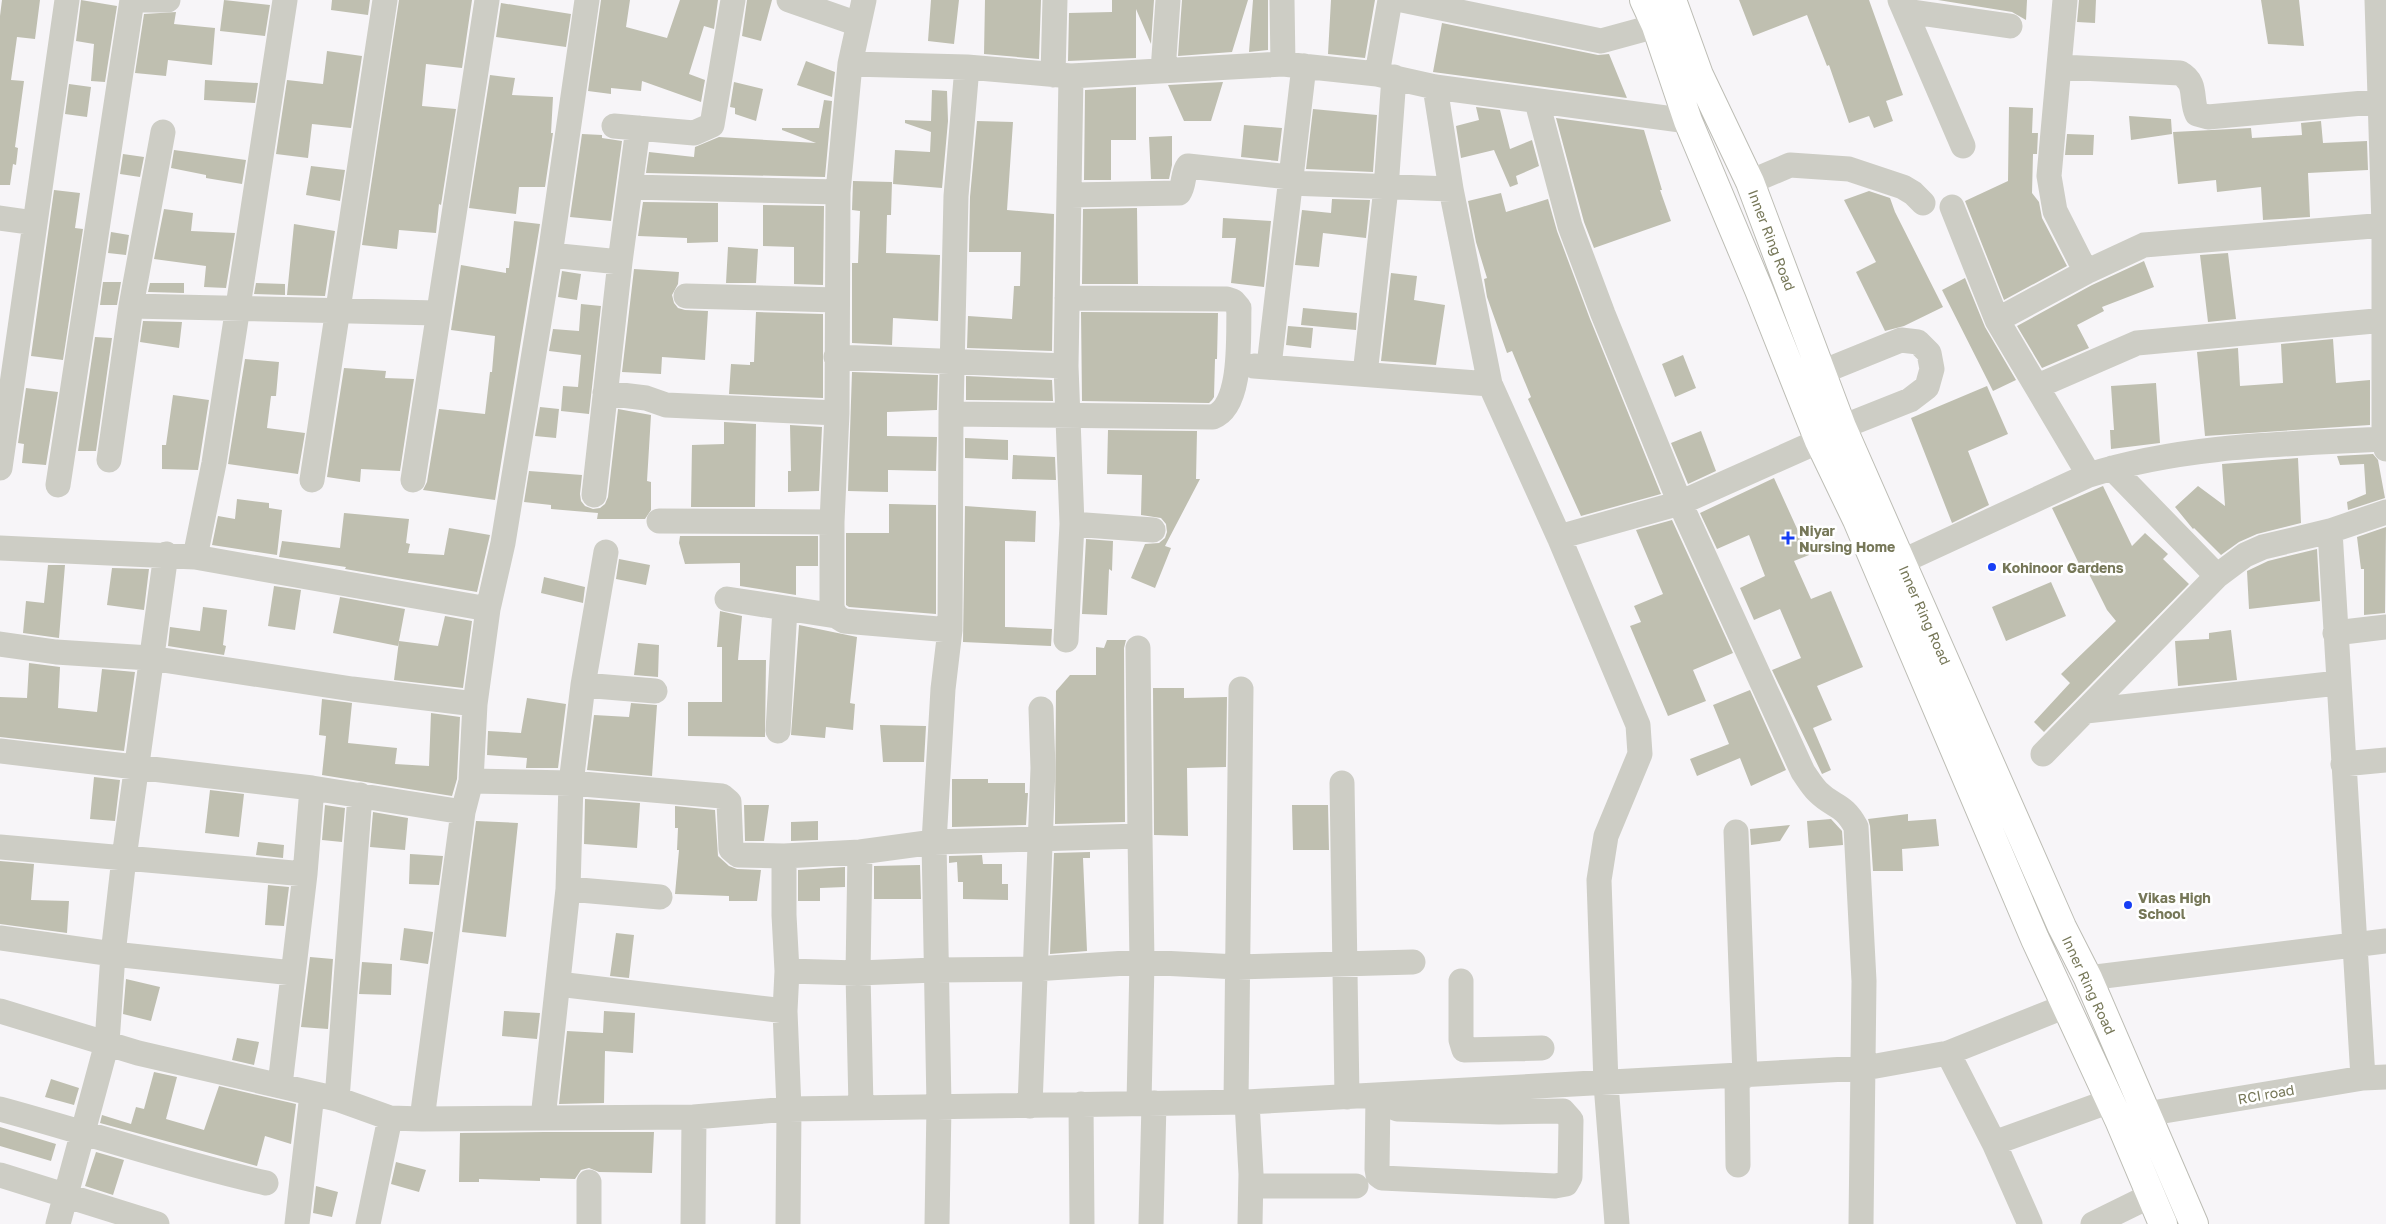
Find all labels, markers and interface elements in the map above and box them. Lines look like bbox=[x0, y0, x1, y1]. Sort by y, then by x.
street label: Inner Ring Road bbox=[1745, 187, 1799, 293]
place label: Niyar Nursing Home bbox=[1799, 522, 1895, 555]
marker: Niyar Nursing Home bbox=[1781, 531, 1795, 545]
place label: Kohinoor Gardens bbox=[2002, 559, 2124, 576]
marker: Kohinoor Gardens bbox=[1986, 561, 1998, 573]
street label: Inner Ring Road bbox=[1895, 563, 1955, 667]
place label: Vikas High School bbox=[2138, 889, 2211, 922]
marker: Vikas High School bbox=[2122, 899, 2134, 911]
street label: Inner Ring Road bbox=[2059, 933, 2119, 1037]
street label: RCI road bbox=[2236, 1081, 2296, 1107]

